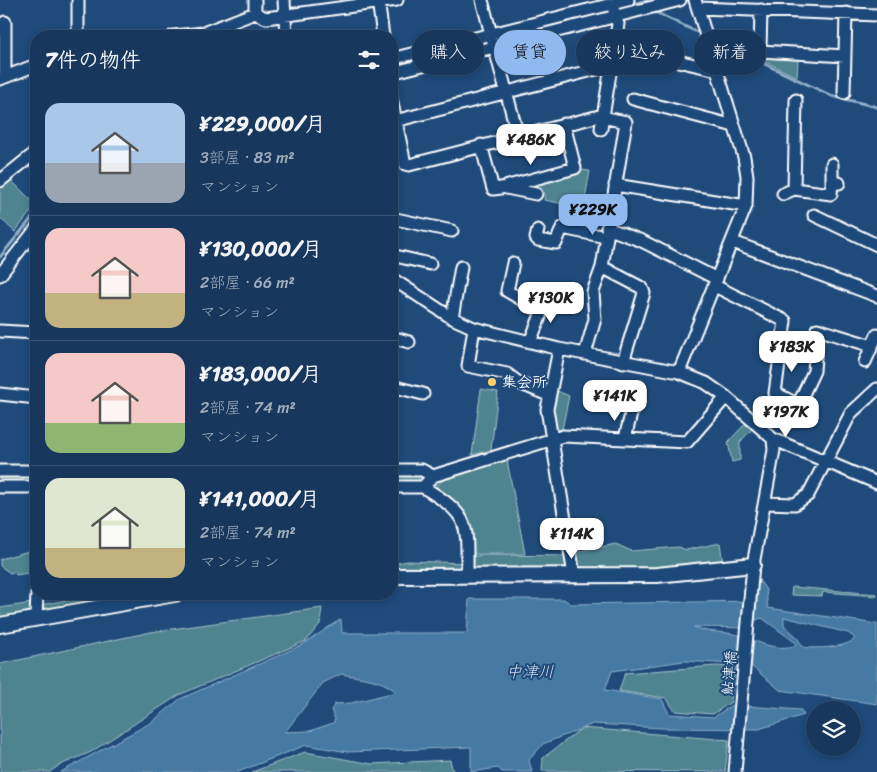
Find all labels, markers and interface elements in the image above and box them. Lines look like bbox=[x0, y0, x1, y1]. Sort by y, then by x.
chip: 購入 bbox=[412, 30, 484, 75]
chip: 賃貸 bbox=[494, 30, 566, 75]
chip: 絞り込み bbox=[576, 30, 684, 75]
chip: 新着 bbox=[694, 30, 766, 75]
text: 7件の物件 bbox=[45, 41, 141, 79]
icon: filters bbox=[355, 46, 383, 74]
text: ¥229,000/月 bbox=[200, 105, 326, 143]
icon: home bbox=[85, 123, 145, 183]
pin: ¥486K bbox=[496, 124, 566, 166]
text: ¥486K bbox=[507, 125, 555, 154]
text: 3部屋 · 83 m² bbox=[200, 143, 295, 172]
text: マンション bbox=[200, 172, 279, 201]
pin: ¥229K bbox=[558, 194, 628, 236]
text: ¥229K bbox=[570, 195, 616, 224]
text: ¥130,000/月 bbox=[200, 230, 322, 268]
icon: home bbox=[85, 248, 145, 308]
text: 2部屋 · 66 m² bbox=[200, 268, 295, 297]
pin: ¥130K bbox=[516, 282, 586, 324]
text: ¥130K bbox=[529, 283, 573, 312]
text: マンション bbox=[200, 297, 279, 326]
pin: ¥183K bbox=[757, 330, 827, 373]
text: ¥183K bbox=[770, 332, 814, 361]
text: ¥183,000/月 bbox=[200, 355, 322, 393]
place label: 集会所 bbox=[502, 369, 547, 395]
icon: home bbox=[85, 373, 145, 433]
marker: 集会所 bbox=[486, 376, 498, 388]
pin: ¥141K bbox=[580, 380, 650, 422]
text: ¥141K bbox=[594, 381, 636, 410]
text: 2部屋 · 74 m² bbox=[200, 393, 296, 422]
pin: ¥197K bbox=[751, 396, 821, 438]
text: ¥197K bbox=[764, 397, 808, 426]
text: マンション bbox=[200, 422, 279, 451]
text: ¥141,000/月 bbox=[200, 480, 320, 518]
icon: home bbox=[85, 498, 145, 558]
text: 2部屋 · 74 m² bbox=[200, 518, 296, 547]
pin: ¥114K bbox=[537, 518, 607, 560]
text: ¥114K bbox=[551, 519, 593, 548]
text: マンション bbox=[200, 547, 279, 576]
street label: 鮎津橋 bbox=[714, 649, 744, 697]
water label: 中津川 bbox=[506, 657, 554, 686]
map controls bbox=[806, 701, 861, 756]
button: layers bbox=[806, 701, 861, 756]

